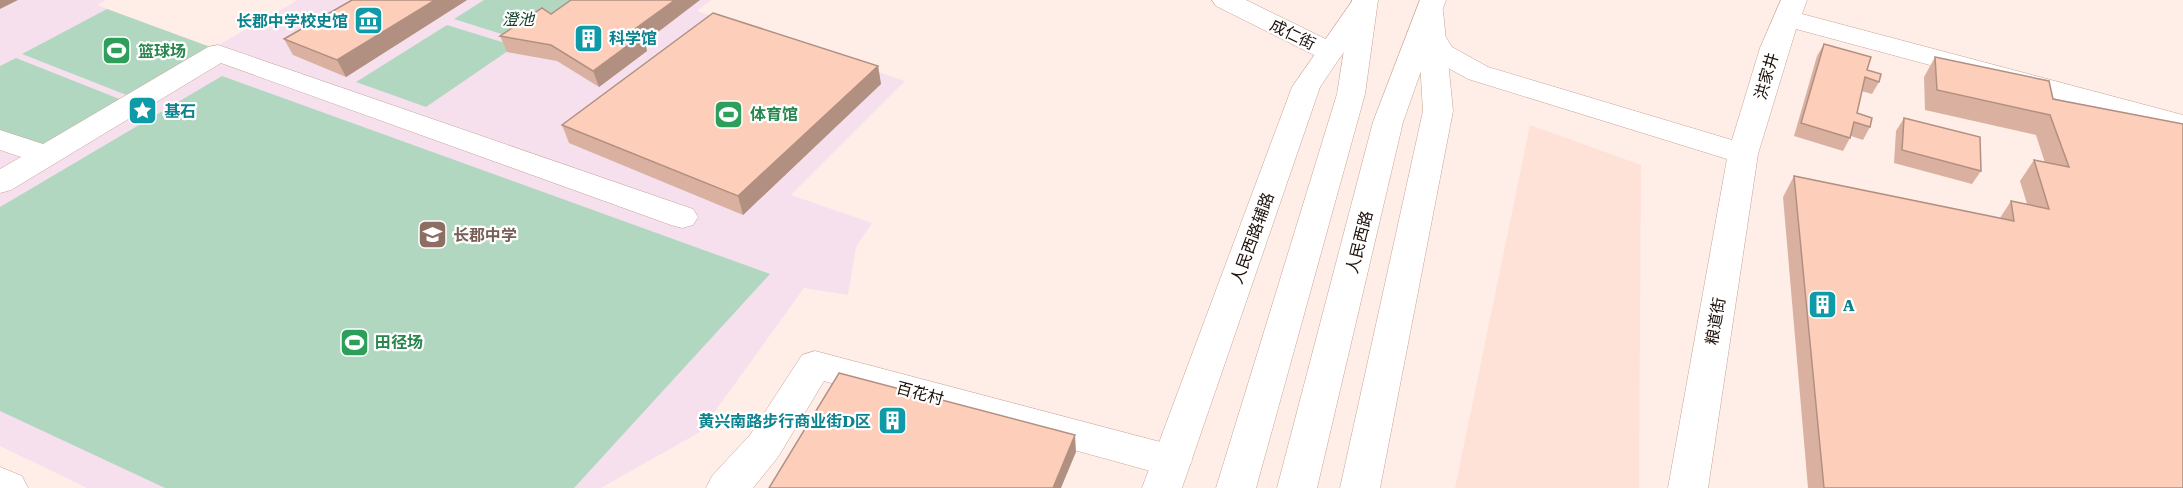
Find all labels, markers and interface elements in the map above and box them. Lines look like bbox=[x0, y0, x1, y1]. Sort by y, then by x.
museum icon: 长郡中学校史馆 bbox=[353, 5, 385, 37]
park label: 澄池 bbox=[502, 10, 536, 29]
place label: 长郡中学校史馆 bbox=[236, 12, 348, 31]
street label: 成仁街 bbox=[1267, 15, 1319, 54]
building icon: 科学馆 bbox=[572, 22, 604, 54]
place label: 科学馆 bbox=[609, 29, 657, 48]
sports icon: 篮球场 bbox=[101, 35, 133, 67]
place label: 篮球场 bbox=[138, 42, 186, 61]
street label: 洪家井 bbox=[1751, 50, 1782, 102]
place icon: 基石 bbox=[127, 95, 159, 127]
sports icon: 体育馆 bbox=[713, 98, 745, 130]
place label: 基石 bbox=[164, 102, 196, 121]
place label: 体育馆 bbox=[750, 105, 798, 124]
street label: 人民西路辅路 bbox=[1227, 190, 1278, 287]
street label: 人民西路 bbox=[1343, 209, 1376, 275]
school or university icon: 长郡中学 bbox=[416, 219, 448, 251]
place label: 长郡中学 bbox=[453, 226, 517, 245]
building icon: A bbox=[1806, 289, 1838, 321]
street label: 粮道街 bbox=[1702, 296, 1729, 346]
place label: A bbox=[1843, 296, 1855, 315]
sports icon: 田径场 bbox=[338, 326, 370, 358]
place label: 田径场 bbox=[375, 333, 423, 352]
street label: 百花村 bbox=[894, 378, 946, 409]
building icon: 黄兴南路步行商业街D区 bbox=[876, 405, 908, 437]
place label: 黄兴南路步行商业街D区 bbox=[698, 412, 871, 431]

